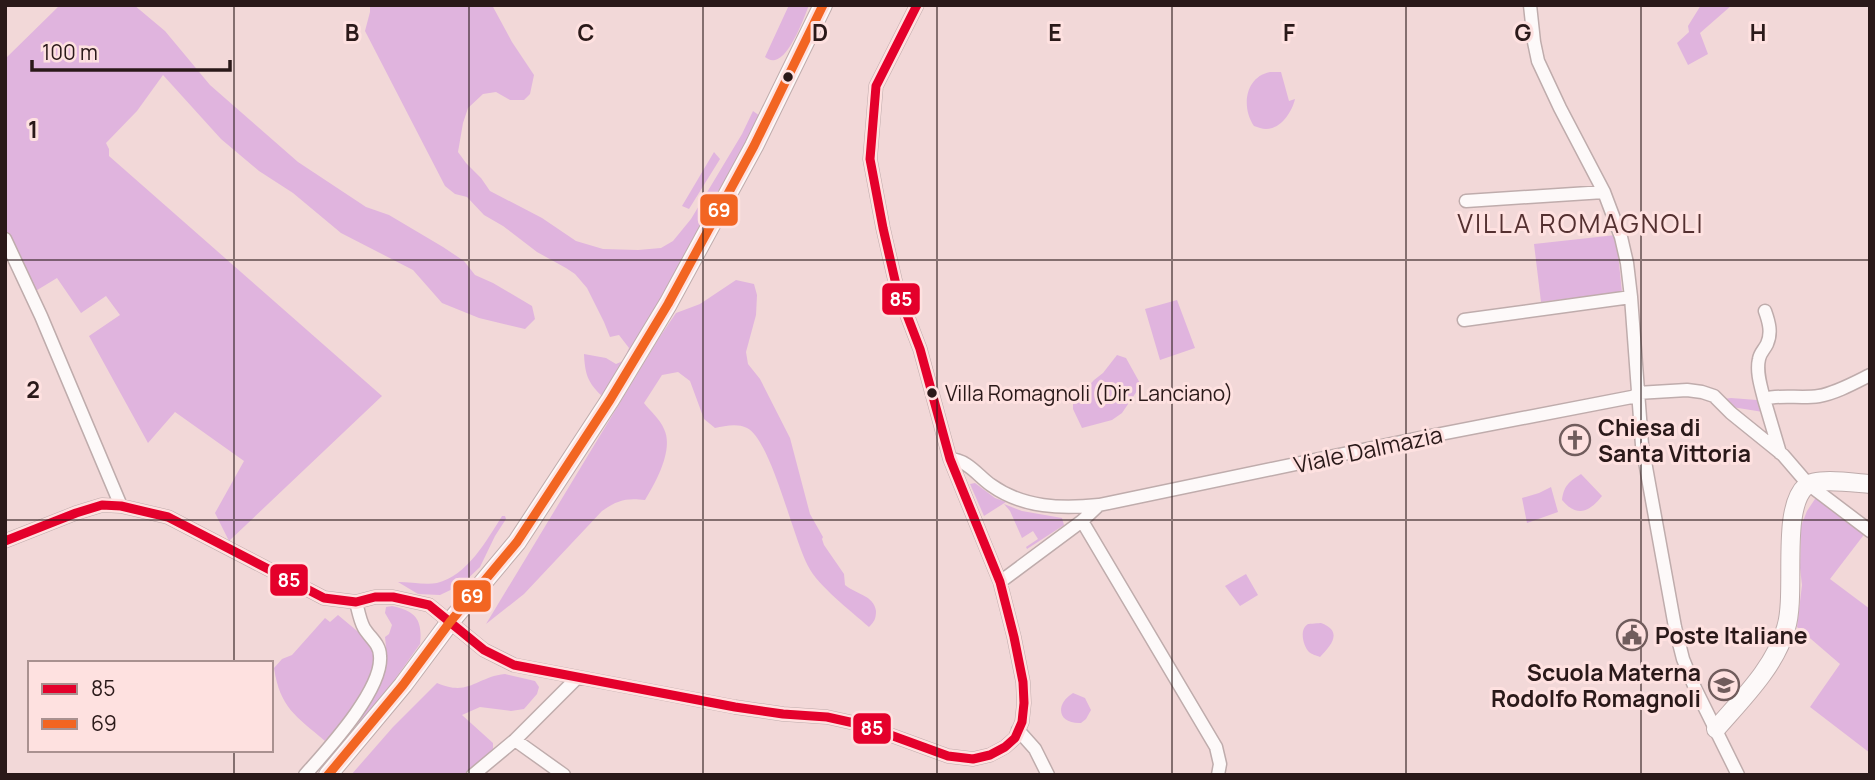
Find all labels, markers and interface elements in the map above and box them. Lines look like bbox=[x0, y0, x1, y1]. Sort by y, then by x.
text: B bbox=[345, 16, 359, 48]
text: C bbox=[578, 16, 595, 48]
text: D bbox=[812, 16, 828, 48]
text: E bbox=[1048, 16, 1062, 48]
text: F bbox=[1283, 16, 1295, 48]
text: G bbox=[1515, 16, 1532, 48]
text: H bbox=[1750, 16, 1766, 48]
scale bar bbox=[32, 28, 229, 72]
text: 100 m bbox=[42, 38, 98, 66]
unlabelled marker bbox=[781, 70, 795, 84]
text: 1 bbox=[28, 113, 38, 145]
line badge: 69 bbox=[699, 193, 739, 227]
text: 69 bbox=[707, 197, 731, 223]
district label: VILLA ROMAGNOLI bbox=[1457, 205, 1705, 241]
line badge: 85 bbox=[881, 282, 921, 316]
text: 85 bbox=[890, 286, 912, 312]
text: 2 bbox=[26, 373, 40, 405]
place label: Villa Romagnoli (Dir. Lanciano) bbox=[945, 379, 1233, 407]
marker: Villa Romagnoli (Dir. Lanciano) bbox=[925, 386, 939, 400]
place label: Chiesa di Santa Vittoria bbox=[1598, 411, 1751, 469]
street label: Viale Dalmazia bbox=[1291, 418, 1445, 480]
church icon: Chiesa di Santa Vittoria bbox=[1558, 423, 1592, 457]
line badge: 85 bbox=[269, 563, 309, 597]
text: 85 bbox=[278, 567, 300, 593]
line badge: 69 bbox=[452, 579, 492, 613]
text: 69 bbox=[460, 583, 484, 609]
public building icon: Poste Italiane bbox=[1615, 618, 1649, 652]
place label: Poste Italiane bbox=[1655, 619, 1808, 651]
place label: Scuola Materna Rodolfo Romagnoli bbox=[1491, 656, 1701, 714]
legend bbox=[28, 661, 273, 752]
school or university icon: Scuola Materna Rodolfo Romagnoli bbox=[1707, 668, 1741, 702]
text: 85 bbox=[91, 674, 115, 702]
text: 69 bbox=[91, 709, 117, 737]
line badge: 85 bbox=[852, 712, 892, 745]
text: 85 bbox=[861, 715, 883, 741]

